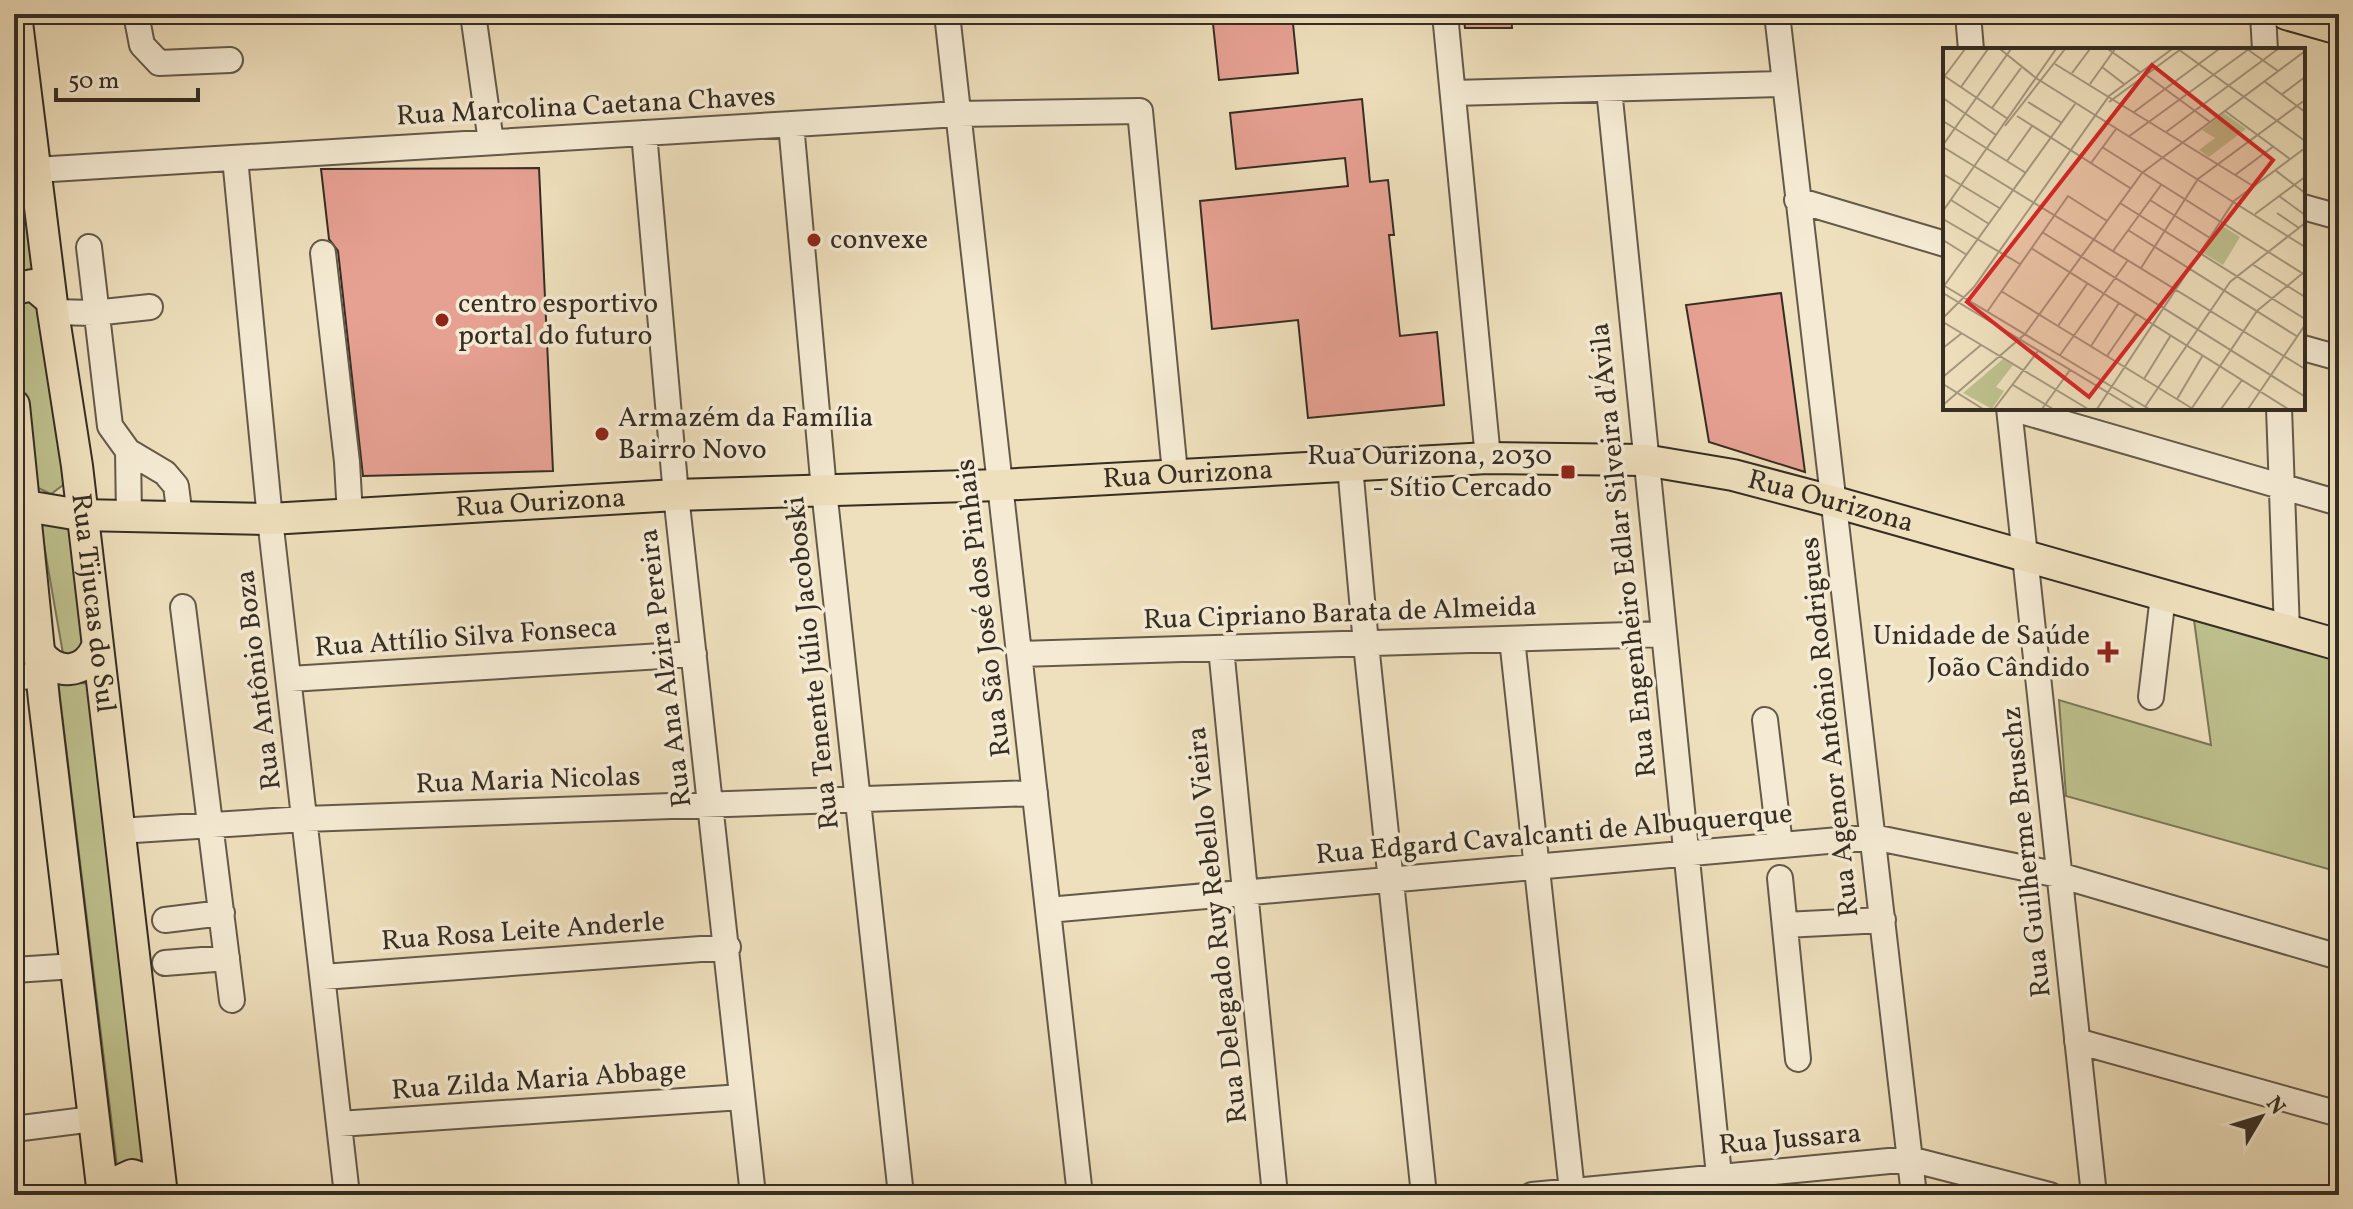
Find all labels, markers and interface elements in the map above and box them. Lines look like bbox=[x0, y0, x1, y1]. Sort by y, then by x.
inset map bbox=[1943, 48, 2305, 410]
scale bar bbox=[56, 52, 198, 102]
text: 50 m bbox=[68, 65, 120, 99]
street label: Rua Marcolina Caetana Chaves bbox=[395, 78, 777, 136]
place label: convexe bbox=[830, 221, 928, 260]
marker: convexe bbox=[805, 231, 823, 249]
place label: centro esportivo portal do futuro bbox=[458, 285, 658, 356]
marker: centro esportivo portal do futuro bbox=[433, 311, 451, 329]
street label: Rua Engenheiro Edlar Silveira d'Ávila bbox=[1581, 321, 1667, 779]
place label: Armazém da Família Bairro Novo bbox=[618, 399, 873, 470]
marker: Armazém da Família Bairro Novo bbox=[593, 425, 611, 443]
place label: Rua Ourizona, 2030 - Sítio Cercado bbox=[1307, 437, 1552, 508]
street label: Rua Ourizona bbox=[1102, 450, 1274, 499]
street label: Rua São José dos Pinhais bbox=[946, 457, 1022, 759]
street label: Rua Ourizona bbox=[1743, 460, 1918, 543]
marker: Rua Ourizona, 2030 - Sítio Cercado bbox=[1559, 463, 1577, 481]
street label: Rua Ourizona bbox=[454, 479, 627, 528]
street label: Rua Tijucas do Sul bbox=[61, 491, 125, 715]
street label: Rua Tenente Júlio Jacoboski bbox=[776, 494, 850, 832]
street label: Rua Ana Alzira Pereira bbox=[630, 526, 702, 810]
street label: Rua Agenor Antônio Rodrigues bbox=[1791, 535, 1869, 919]
street label: Rua Antônio Boza bbox=[226, 568, 292, 792]
street label: Rua Cipriano Barata de Almeida bbox=[1143, 588, 1537, 640]
street label: Rua Attílio Silva Fonseca bbox=[313, 608, 619, 668]
place label: Unidade de Saúde João Cândido bbox=[1873, 617, 2090, 688]
marker: Unidade de Saúde João Cândido bbox=[2097, 641, 2119, 663]
street label: Rua Guilherme Bruschz bbox=[1992, 705, 2062, 999]
street label: Rua Delegado Ruy Rebello Vieira bbox=[1178, 725, 1258, 1125]
street label: Rua Maria Nicolas bbox=[415, 758, 641, 804]
street label: Rua Edgard Cavalcanti de Albuquerque bbox=[1314, 795, 1794, 875]
street label: Rua Rosa Leite Anderle bbox=[380, 903, 666, 961]
street label: Rua Zilda Maria Abbage bbox=[390, 1051, 688, 1111]
north arrow bbox=[2221, 1077, 2301, 1157]
text: N bbox=[2258, 1090, 2292, 1122]
street label: Rua Jussara bbox=[1717, 1114, 1863, 1166]

